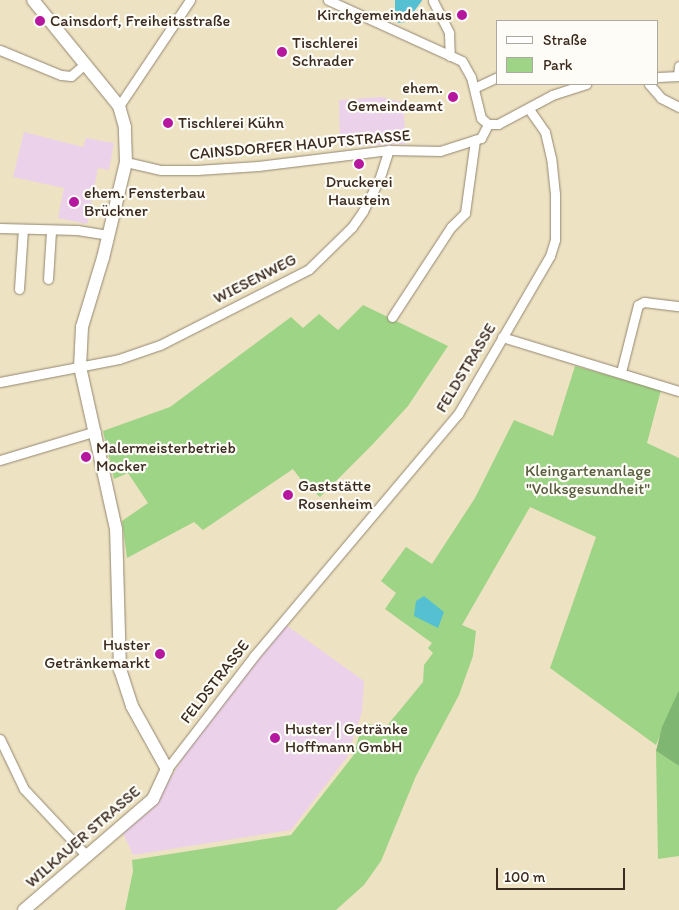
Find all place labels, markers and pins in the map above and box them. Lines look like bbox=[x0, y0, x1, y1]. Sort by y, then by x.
place label: Kirchgemeindehaus bbox=[317, 5, 452, 25]
marker: Kirchgemeindehaus bbox=[456, 9, 468, 21]
place label: Cainsdorf, Freiheitsstraße bbox=[50, 11, 230, 31]
marker: Cainsdorf, Freiheitsstraße bbox=[34, 15, 46, 27]
place label: Tischlerei Schrader bbox=[292, 33, 358, 71]
marker: Tischlerei Schrader bbox=[276, 46, 288, 58]
place label: ehem. Gemeindeamt bbox=[347, 78, 443, 116]
marker: ehem. Gemeindeamt bbox=[447, 91, 459, 103]
place label: Tischlerei Kühn bbox=[178, 113, 284, 133]
marker: Tischlerei Kühn bbox=[162, 117, 174, 129]
marker: Druckerei Haustein bbox=[353, 158, 365, 170]
place label: Druckerei Haustein bbox=[325, 172, 393, 210]
place label: ehem. Fensterbau Brückner bbox=[84, 183, 205, 221]
marker: ehem. Fensterbau Brückner bbox=[68, 196, 80, 208]
place label: Malermeisterbetrieb Mocker bbox=[96, 438, 236, 476]
marker: Malermeisterbetrieb Mocker bbox=[80, 451, 92, 463]
place label: Gaststätte Rosenheim bbox=[298, 476, 373, 514]
marker: Gaststätte Rosenheim bbox=[282, 489, 294, 501]
place label: Huster Getränkemarkt bbox=[44, 635, 150, 673]
marker: Huster Getränkemarkt bbox=[154, 648, 166, 660]
place label: Huster | Getränke Hoffmann GmbH bbox=[285, 719, 408, 757]
marker: Huster | Getränke Hoffmann GmbH bbox=[269, 732, 281, 744]

